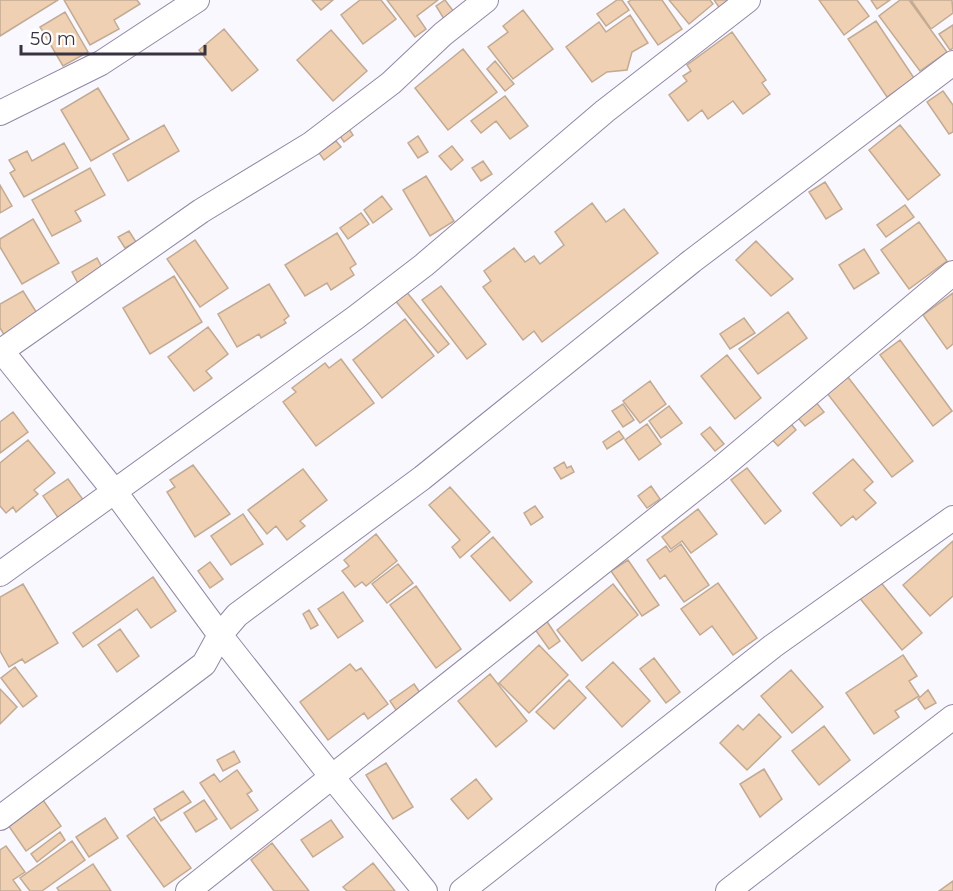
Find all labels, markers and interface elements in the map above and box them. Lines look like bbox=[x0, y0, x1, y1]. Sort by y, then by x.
scale bar bbox=[21, 18, 206, 56]
text: 50 m bbox=[30, 28, 76, 50]

